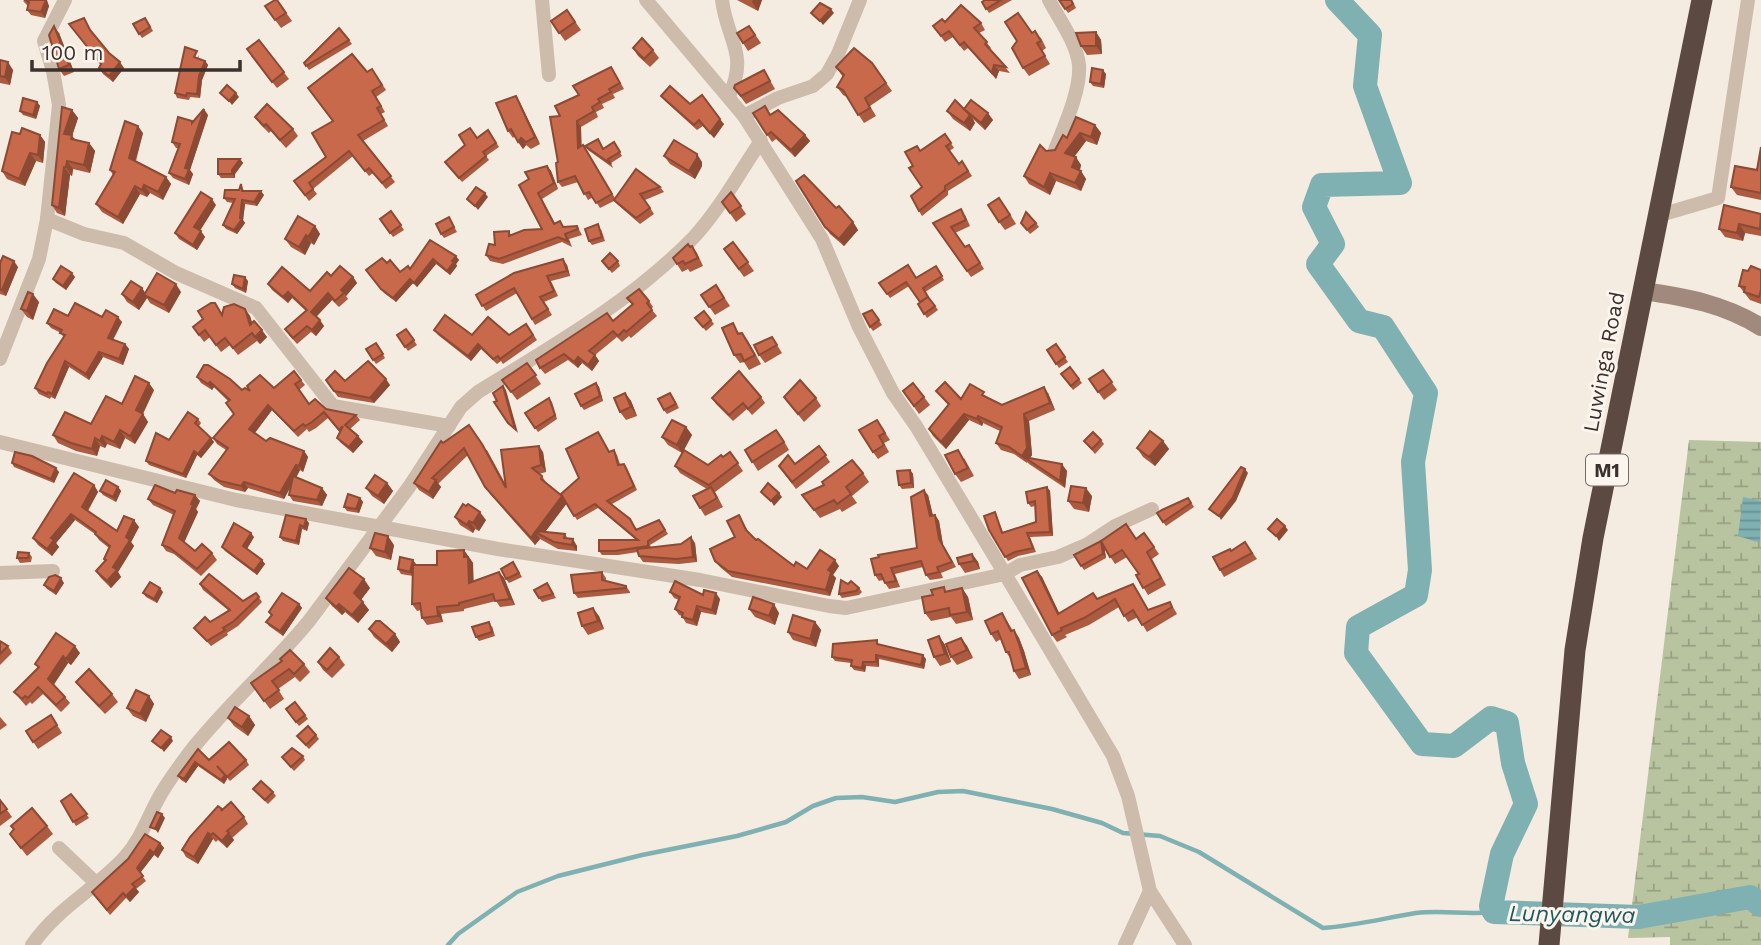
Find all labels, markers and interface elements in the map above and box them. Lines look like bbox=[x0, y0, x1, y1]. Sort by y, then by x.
scale bar bbox=[32, 28, 240, 72]
text: 100 m bbox=[42, 40, 104, 65]
street label: Luwinga Road bbox=[1578, 290, 1629, 434]
road number: M1 bbox=[1586, 454, 1628, 485]
water label: Lunyangwa bbox=[1508, 900, 1636, 929]

